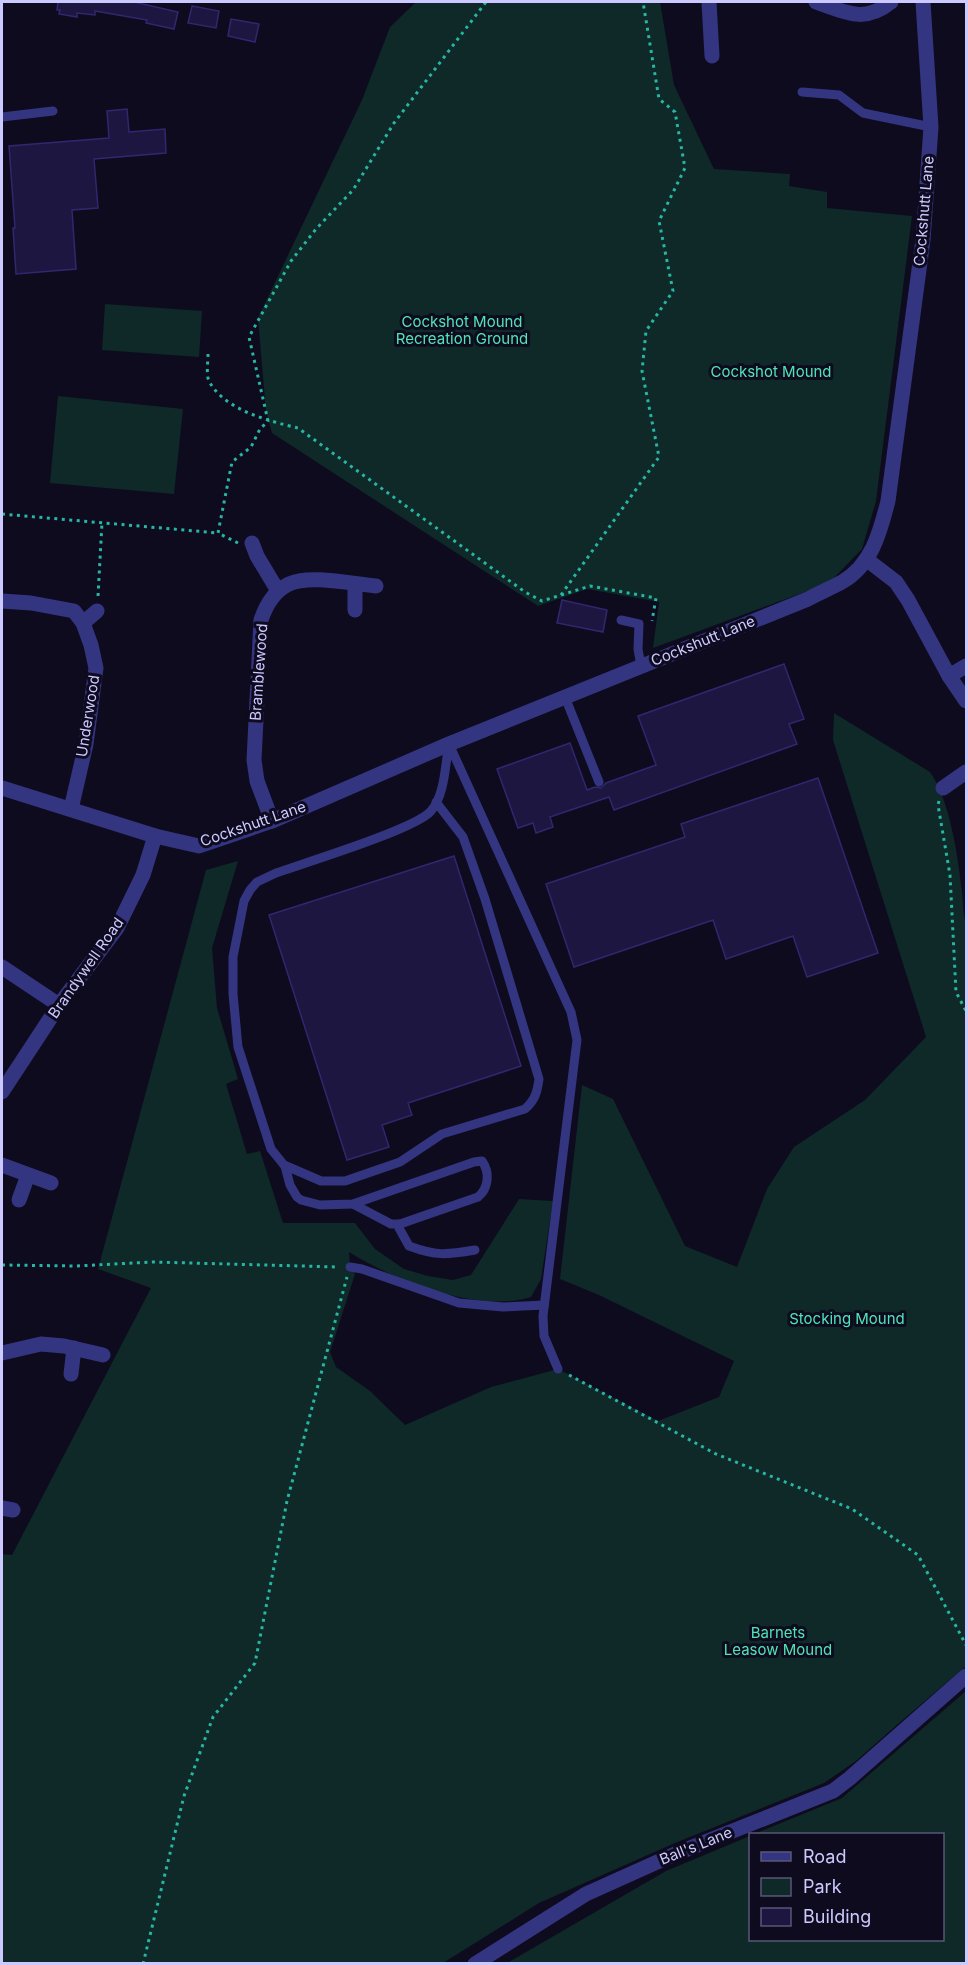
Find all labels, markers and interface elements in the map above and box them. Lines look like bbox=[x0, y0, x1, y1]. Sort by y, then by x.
street label: Cockshutt Lane bbox=[909, 155, 938, 267]
park label: Cockshot Mound Recreation Ground bbox=[396, 312, 528, 348]
park label: Cockshot Mound bbox=[710, 362, 832, 381]
street label: Cockshutt Lane bbox=[648, 611, 758, 670]
street label: Bramblewood bbox=[246, 623, 271, 721]
street label: Underwood bbox=[72, 673, 103, 758]
street label: Cockshutt Lane bbox=[197, 797, 308, 851]
street label: Brandywell Road bbox=[44, 914, 127, 1022]
park label: Stocking Mound bbox=[789, 1309, 905, 1328]
park label: Barnets Leasow Mound bbox=[724, 1623, 832, 1659]
street label: Ball's Lane bbox=[657, 1822, 735, 1869]
legend bbox=[749, 1833, 944, 1941]
text: Road bbox=[803, 1846, 846, 1867]
text: Park bbox=[803, 1876, 842, 1897]
text: Building bbox=[803, 1906, 871, 1927]

